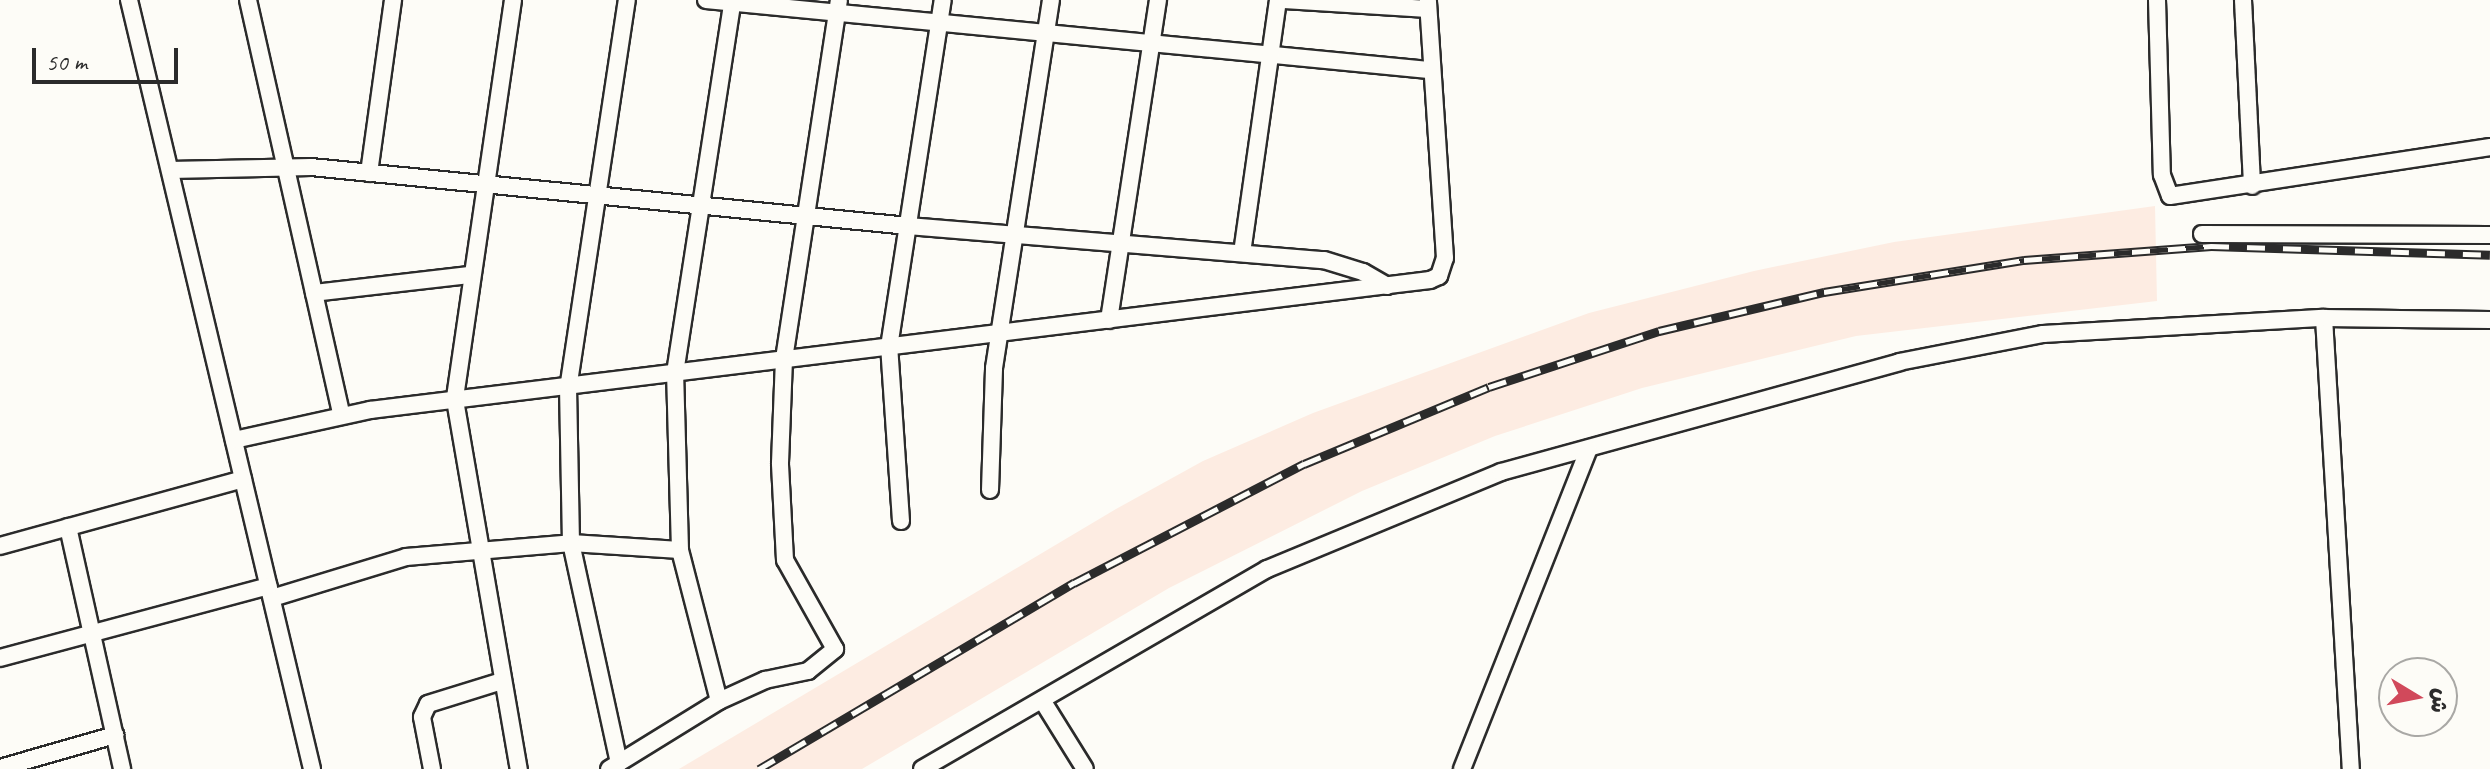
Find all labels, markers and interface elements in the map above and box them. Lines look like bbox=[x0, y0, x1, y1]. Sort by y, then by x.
scale bar bbox=[36, 32, 182, 82]
text: 50 m bbox=[46, 47, 87, 77]
north arrow bbox=[2378, 657, 2458, 737]
text: ش bbox=[2424, 686, 2456, 715]

